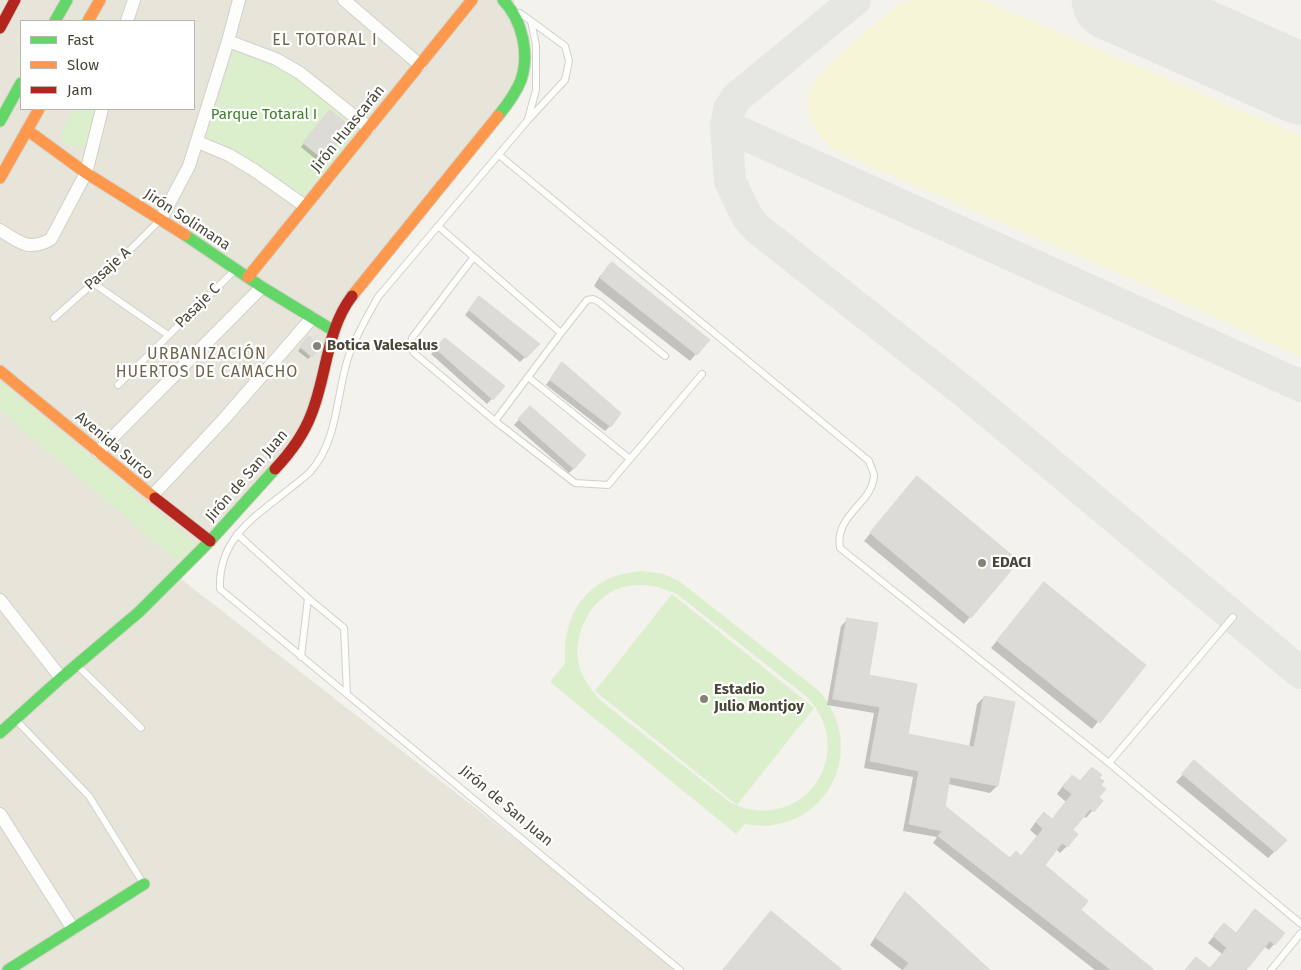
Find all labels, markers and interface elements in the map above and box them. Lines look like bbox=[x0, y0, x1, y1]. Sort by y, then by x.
legend bbox=[20, 20, 195, 110]
text: Fast bbox=[67, 31, 94, 49]
district label: EL TOTORAL I bbox=[271, 31, 379, 51]
text: Slow bbox=[67, 56, 99, 74]
text: Jam bbox=[67, 81, 93, 99]
street label: Jirón Huascarán bbox=[307, 82, 389, 176]
park label: Parque Totaral I bbox=[211, 106, 317, 124]
street label: Jirón Solimana bbox=[141, 185, 233, 255]
street label: Pasaje A bbox=[81, 244, 135, 294]
street label: Pasaje C bbox=[172, 280, 224, 332]
place label: Botica Valesalus bbox=[327, 337, 438, 355]
marker: Botica Valesalus bbox=[311, 340, 323, 352]
district label: URBANIZACIÓN HUERTOS DE CAMACHO bbox=[113, 345, 301, 383]
street label: Avenida Surco bbox=[71, 408, 157, 484]
street label: Jirón de San Juan bbox=[202, 426, 292, 526]
place label: EDACI bbox=[992, 554, 1031, 572]
marker: EDACI bbox=[976, 557, 988, 569]
place label: Estadio Julio Montjoy bbox=[714, 681, 804, 716]
marker: Estadio Julio Montjoy bbox=[698, 693, 710, 705]
street label: Jirón de San Juan bbox=[456, 762, 556, 850]

